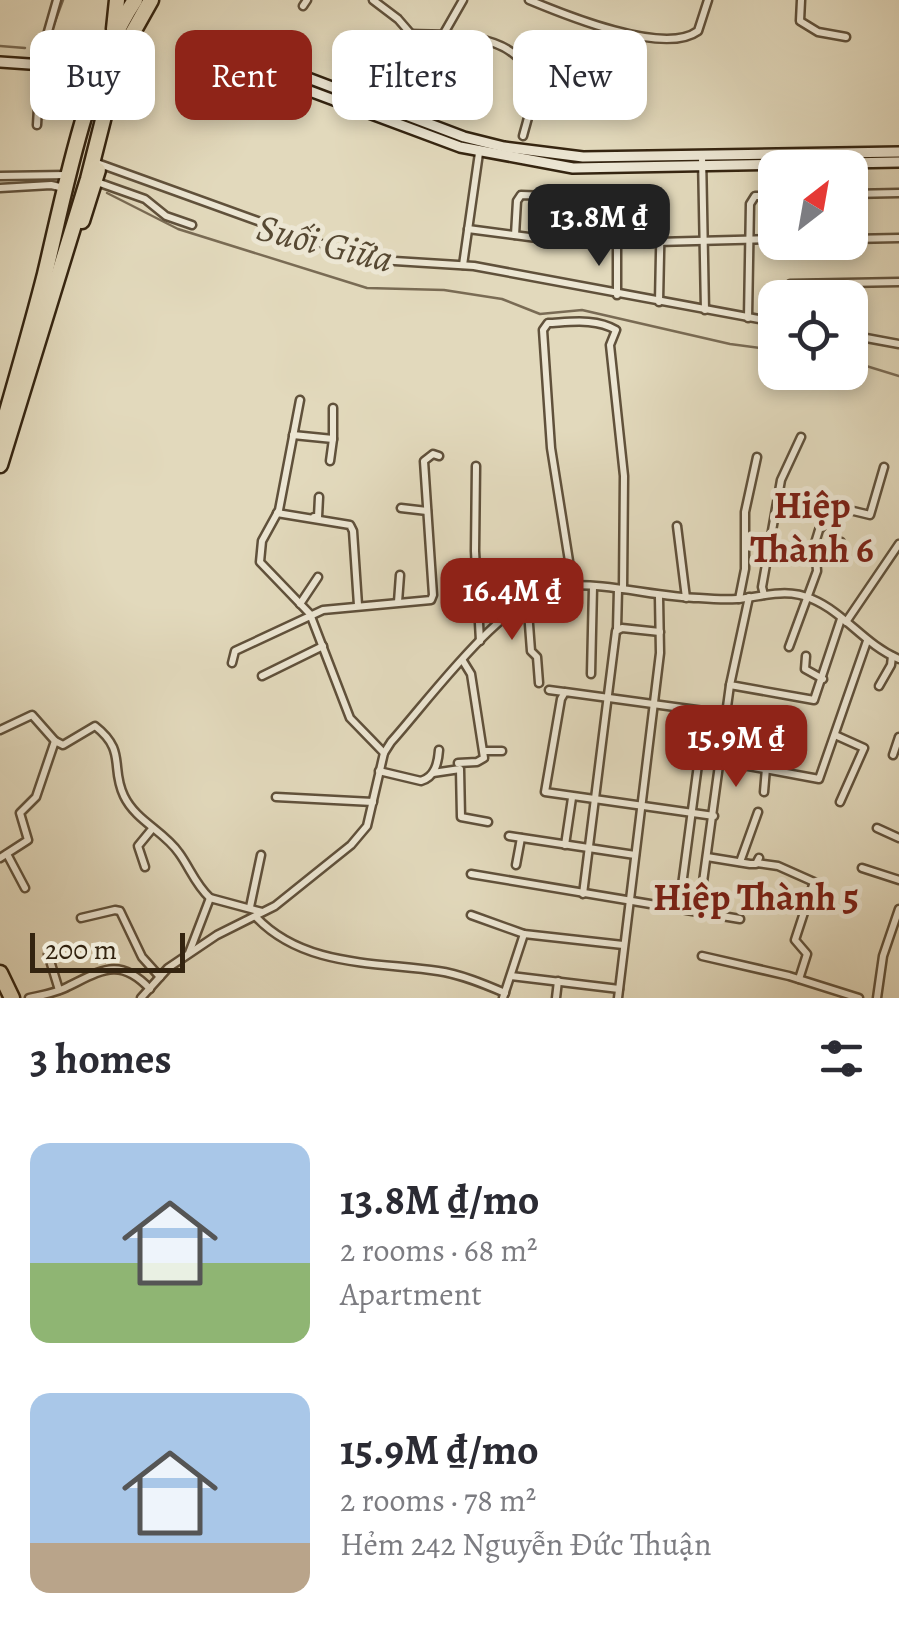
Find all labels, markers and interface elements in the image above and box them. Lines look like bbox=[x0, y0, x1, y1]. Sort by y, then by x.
chip: Buy bbox=[30, 30, 155, 120]
chip: Rent bbox=[175, 30, 312, 120]
chip: Filters bbox=[332, 30, 493, 120]
chip: New bbox=[513, 30, 647, 120]
north arrow bbox=[758, 150, 868, 260]
map controls bbox=[758, 150, 868, 390]
pin: 13.8M ₫ bbox=[507, 184, 691, 269]
text: 13.8M ₫ bbox=[550, 194, 648, 238]
water label: Suối Giữa bbox=[252, 201, 398, 285]
button: locate bbox=[758, 280, 868, 390]
district label: Hiệp Thành 6 bbox=[750, 479, 874, 575]
pin: 16.4M ₫ bbox=[420, 558, 604, 643]
text: 16.4M ₫ bbox=[462, 568, 562, 612]
pin: 15.9M ₫ bbox=[644, 705, 828, 790]
text: 15.9M ₫ bbox=[687, 715, 785, 759]
district label: Hiệp Thành 5 bbox=[653, 871, 859, 923]
scale bar bbox=[30, 928, 185, 973]
text: 200 m bbox=[45, 931, 117, 969]
text: 3 homes bbox=[30, 1030, 172, 1087]
icon: filters bbox=[814, 1031, 869, 1086]
text: 13.8M ₫/mo bbox=[340, 1171, 540, 1228]
icon: home bbox=[110, 1183, 230, 1303]
text: 2 rooms · 68 m² bbox=[340, 1228, 538, 1272]
text: Apartment bbox=[340, 1272, 482, 1316]
text: 15.9M ₫/mo bbox=[340, 1421, 539, 1478]
icon: home bbox=[110, 1433, 230, 1553]
text: 2 rooms · 78 m² bbox=[340, 1478, 536, 1522]
text: Hẻm 242 Nguyễn Đức Thuận bbox=[340, 1522, 712, 1566]

